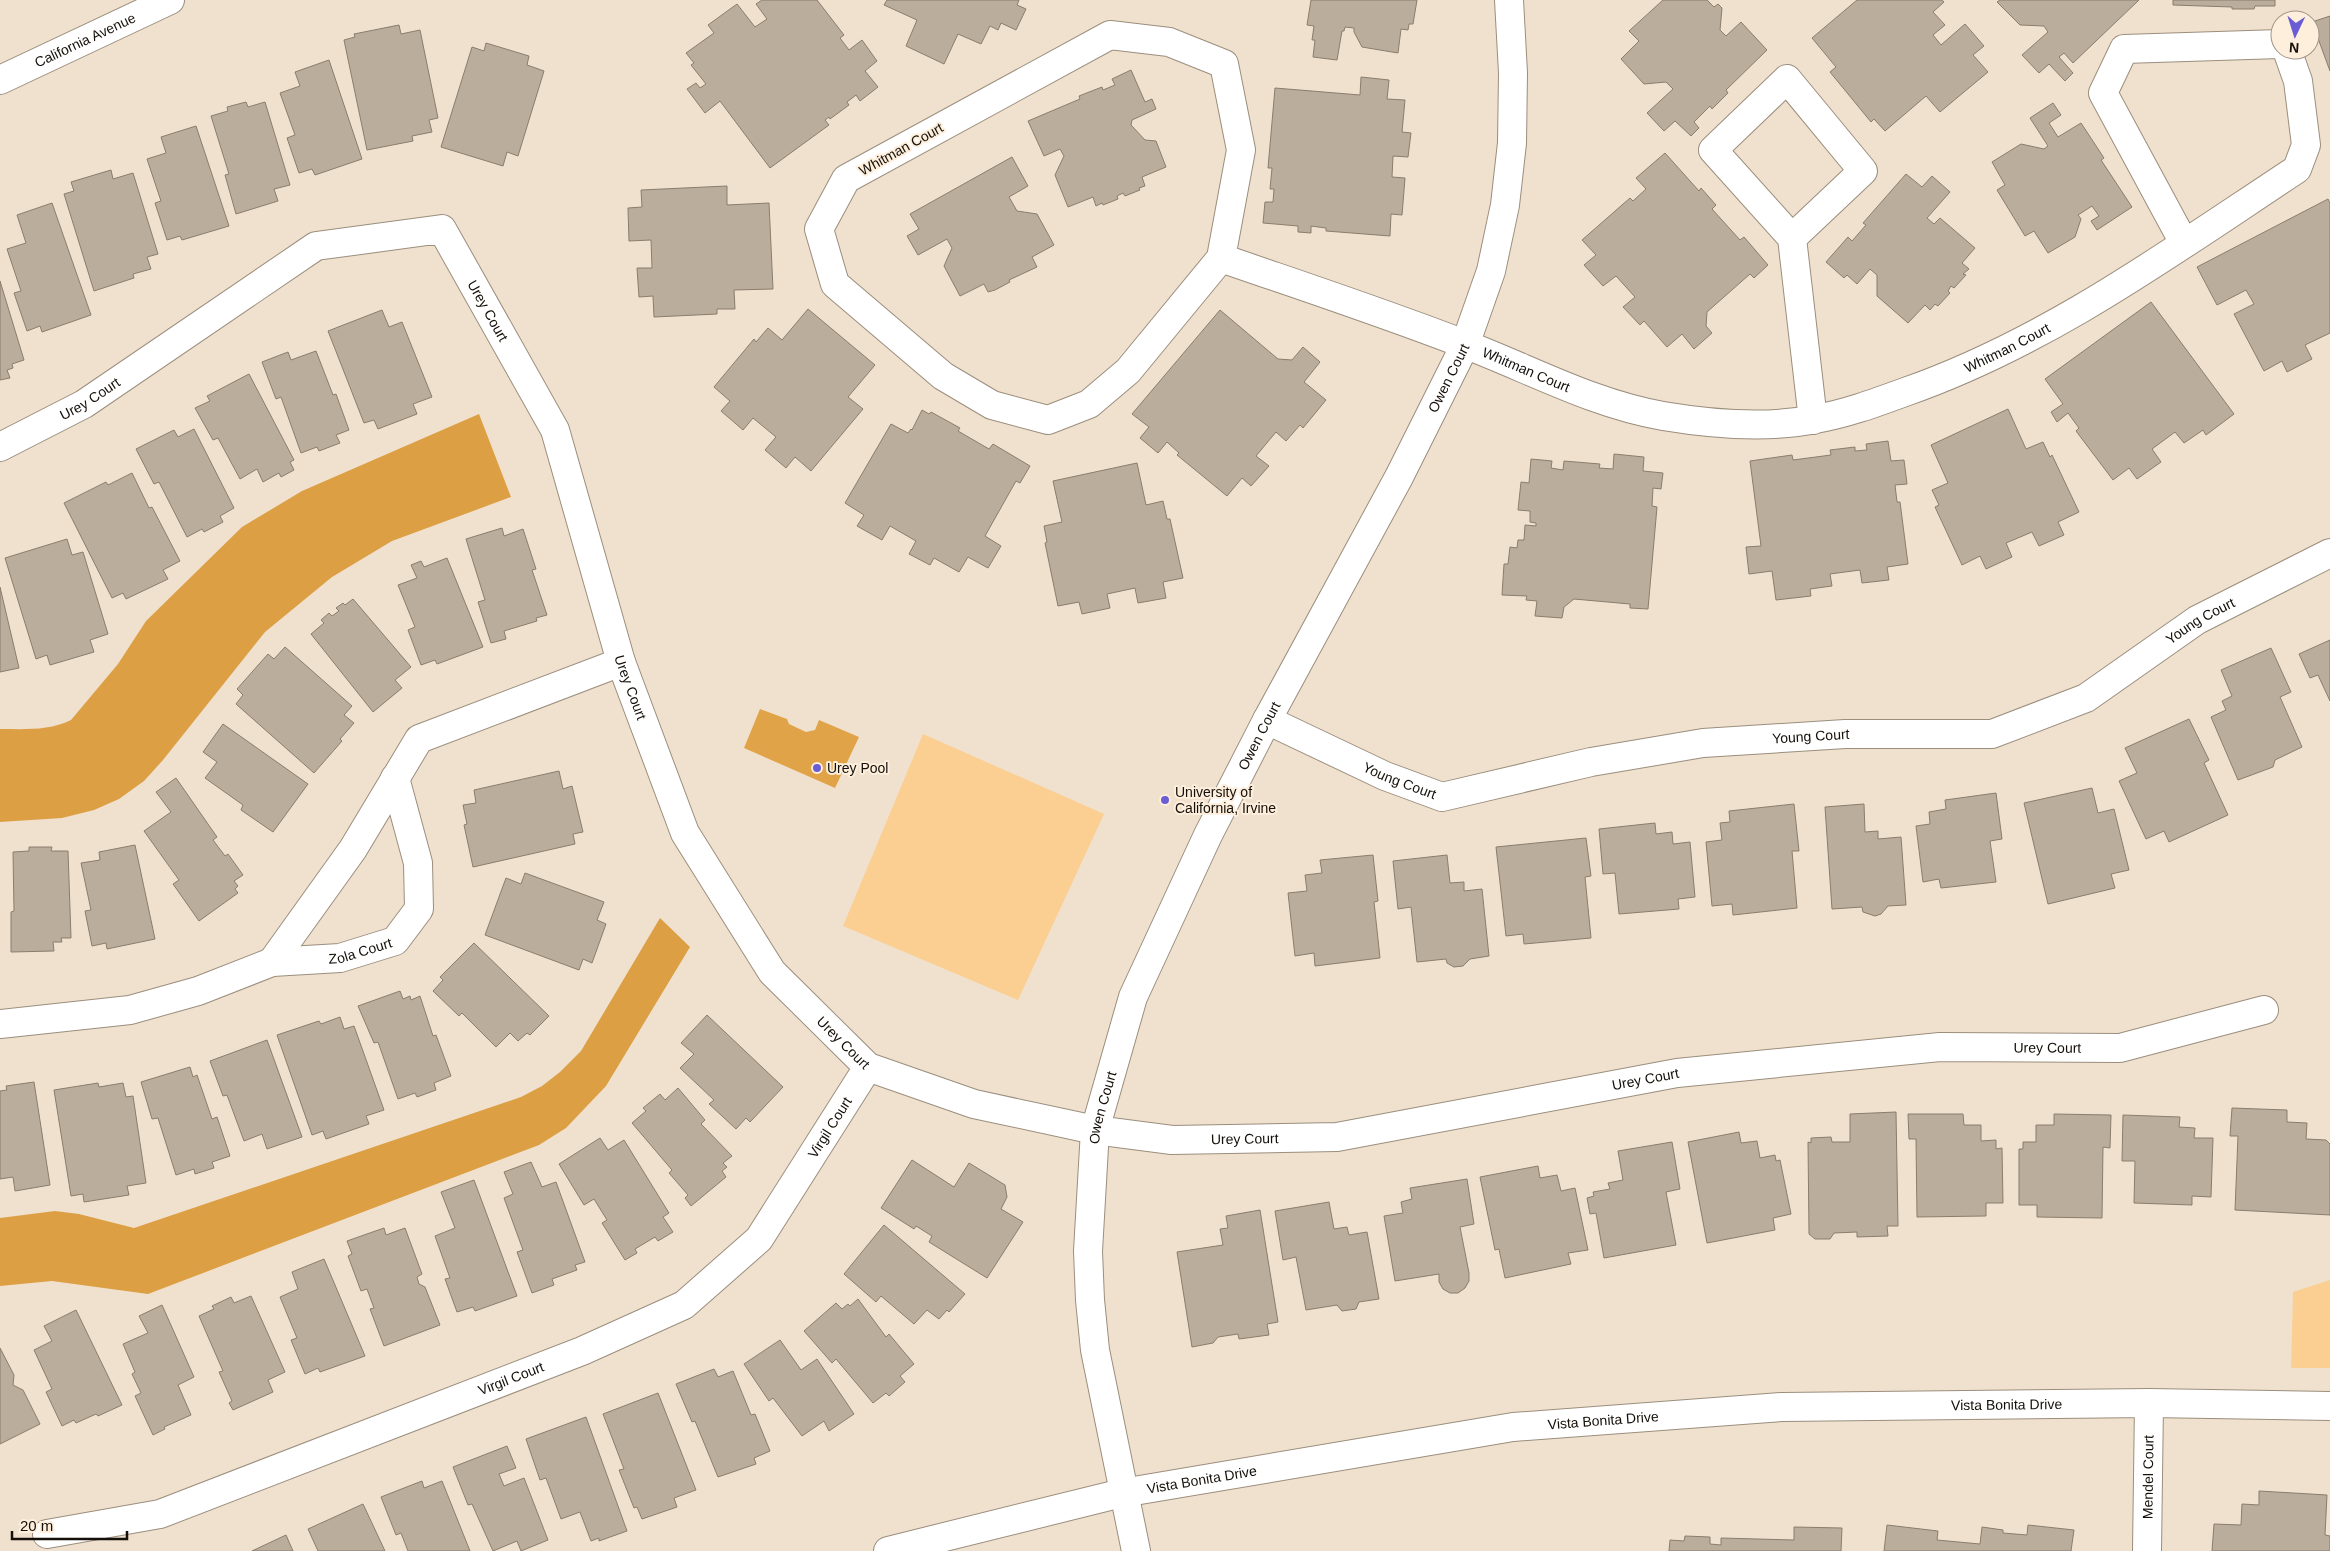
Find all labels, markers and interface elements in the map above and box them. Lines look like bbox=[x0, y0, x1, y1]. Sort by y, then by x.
street label: California Avenue bbox=[32, 9, 138, 71]
north arrow bbox=[2270, 10, 2320, 60]
text: N bbox=[2288, 40, 2300, 56]
street label: Whitman Court bbox=[856, 119, 946, 179]
street label: Urey Court bbox=[464, 277, 512, 344]
street label: Whitman Court bbox=[1962, 320, 2053, 376]
street label: Owen Court bbox=[1425, 341, 1472, 415]
street label: Whitman Court bbox=[1480, 344, 1572, 395]
street label: Urey Court bbox=[57, 374, 123, 423]
street label: Young Court bbox=[2163, 594, 2237, 647]
street label: Urey Court bbox=[611, 653, 650, 722]
street label: Owen Court bbox=[1235, 699, 1283, 773]
street label: Young Court bbox=[1772, 726, 1850, 747]
street label: Young Court bbox=[1360, 759, 1439, 802]
place label: Urey Pool bbox=[827, 760, 888, 776]
marker: Urey Pool bbox=[811, 762, 823, 774]
place label: University of California, Irvine bbox=[1175, 784, 1276, 816]
marker: University of California, Irvine bbox=[1159, 794, 1171, 806]
street label: Zola Court bbox=[328, 934, 394, 967]
street label: Urey Court bbox=[814, 1013, 873, 1072]
street label: Urey Court bbox=[2013, 1039, 2081, 1056]
street label: Urey Court bbox=[1610, 1065, 1680, 1093]
street label: Owen Court bbox=[1086, 1069, 1119, 1144]
street label: Virgil Court bbox=[804, 1094, 855, 1161]
street label: Urey Court bbox=[1211, 1130, 1279, 1147]
street label: Virgil Court bbox=[476, 1358, 546, 1398]
street label: Vista Bonita Drive bbox=[1951, 1396, 2062, 1413]
street label: Vista Bonita Drive bbox=[1547, 1408, 1659, 1432]
street label: Mendel Court bbox=[2139, 1435, 2157, 1519]
street label: Vista Bonita Drive bbox=[1146, 1462, 1258, 1497]
scale bar bbox=[12, 1508, 128, 1540]
text: 20 m bbox=[20, 1517, 53, 1534]

